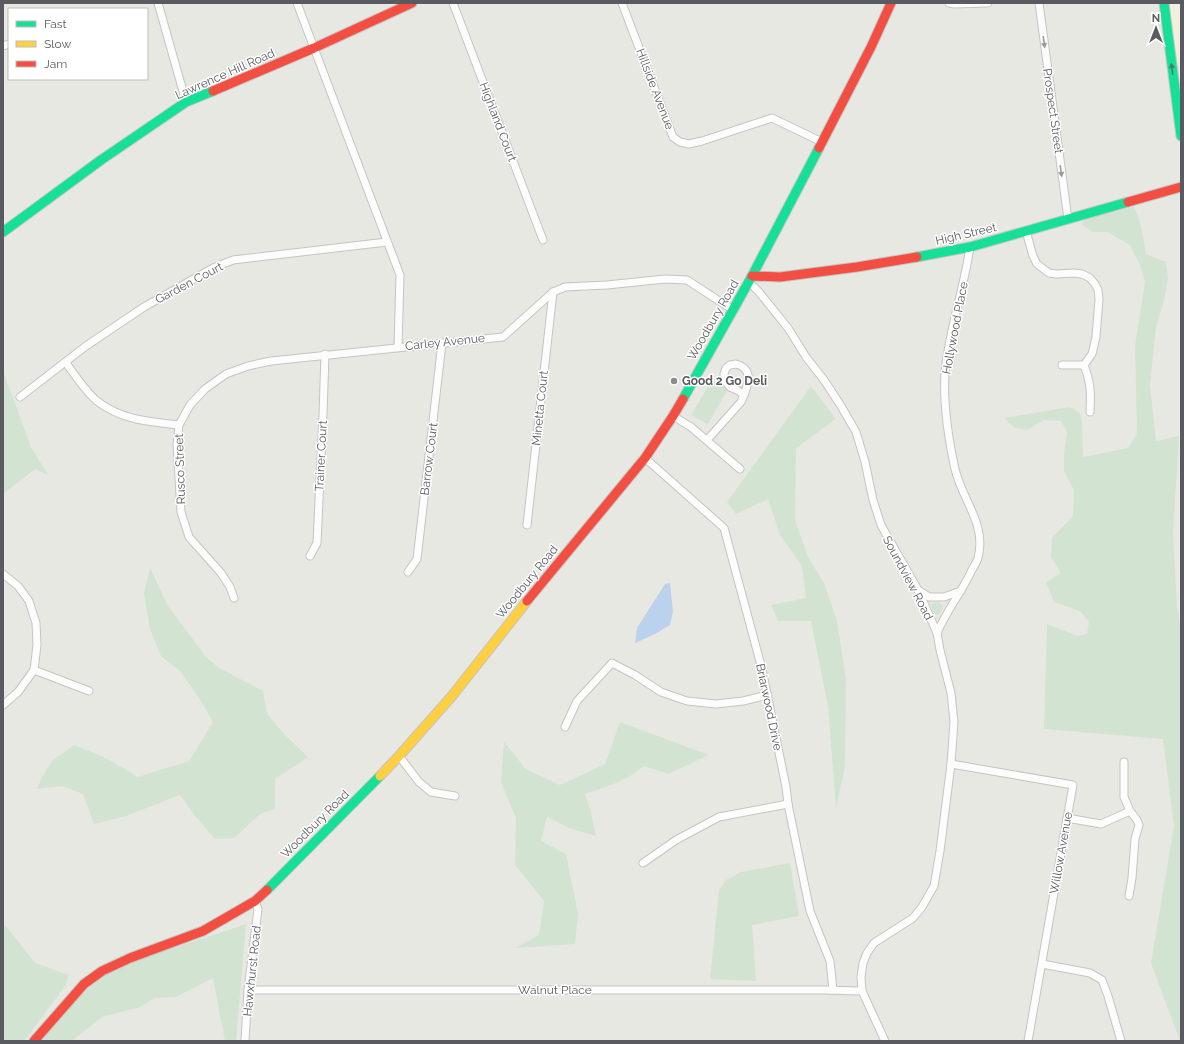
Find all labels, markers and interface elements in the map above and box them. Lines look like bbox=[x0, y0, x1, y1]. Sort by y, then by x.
legend bbox=[8, 8, 148, 80]
north arrow bbox=[1136, 8, 1176, 48]
text: N bbox=[1152, 12, 1160, 25]
text: Fast bbox=[44, 17, 67, 31]
one-way arrow bbox=[1041, 36, 1047, 48]
text: Slow bbox=[44, 37, 71, 51]
street label: Lawrence Hill Road bbox=[173, 46, 277, 102]
street label: Hillside Avenue bbox=[633, 46, 677, 132]
text: Jam bbox=[44, 57, 67, 71]
one-way arrow bbox=[1169, 63, 1176, 75]
street label: Prospect Street bbox=[1040, 68, 1066, 154]
street label: Highland Court bbox=[476, 80, 520, 164]
one-way arrow bbox=[1058, 164, 1064, 177]
street label: High Street bbox=[934, 220, 998, 248]
street label: Garden Court bbox=[153, 259, 225, 307]
street label: Woodbury Road bbox=[684, 277, 742, 363]
street label: Hollywood Place bbox=[939, 281, 971, 375]
street label: Carley Avenue bbox=[404, 331, 486, 353]
street label: Minetta Court bbox=[529, 370, 551, 446]
place label: Good 2 Go Deli bbox=[682, 374, 767, 388]
marker: Good 2 Go Deli bbox=[669, 376, 679, 386]
street label: Trainer Court bbox=[312, 420, 330, 492]
street label: Barrow Court bbox=[418, 422, 440, 496]
street label: Rusco Street bbox=[172, 433, 188, 505]
street label: Soundview Road bbox=[880, 534, 936, 622]
street label: Woodbury Road bbox=[493, 543, 561, 621]
street label: Briarwood Drive bbox=[753, 662, 785, 752]
street label: Woodbury Road bbox=[278, 787, 352, 861]
street label: Willow Avenue bbox=[1047, 811, 1075, 895]
street label: Hawxhurst Road bbox=[240, 925, 264, 1017]
street label: Walnut Place bbox=[518, 983, 592, 997]

